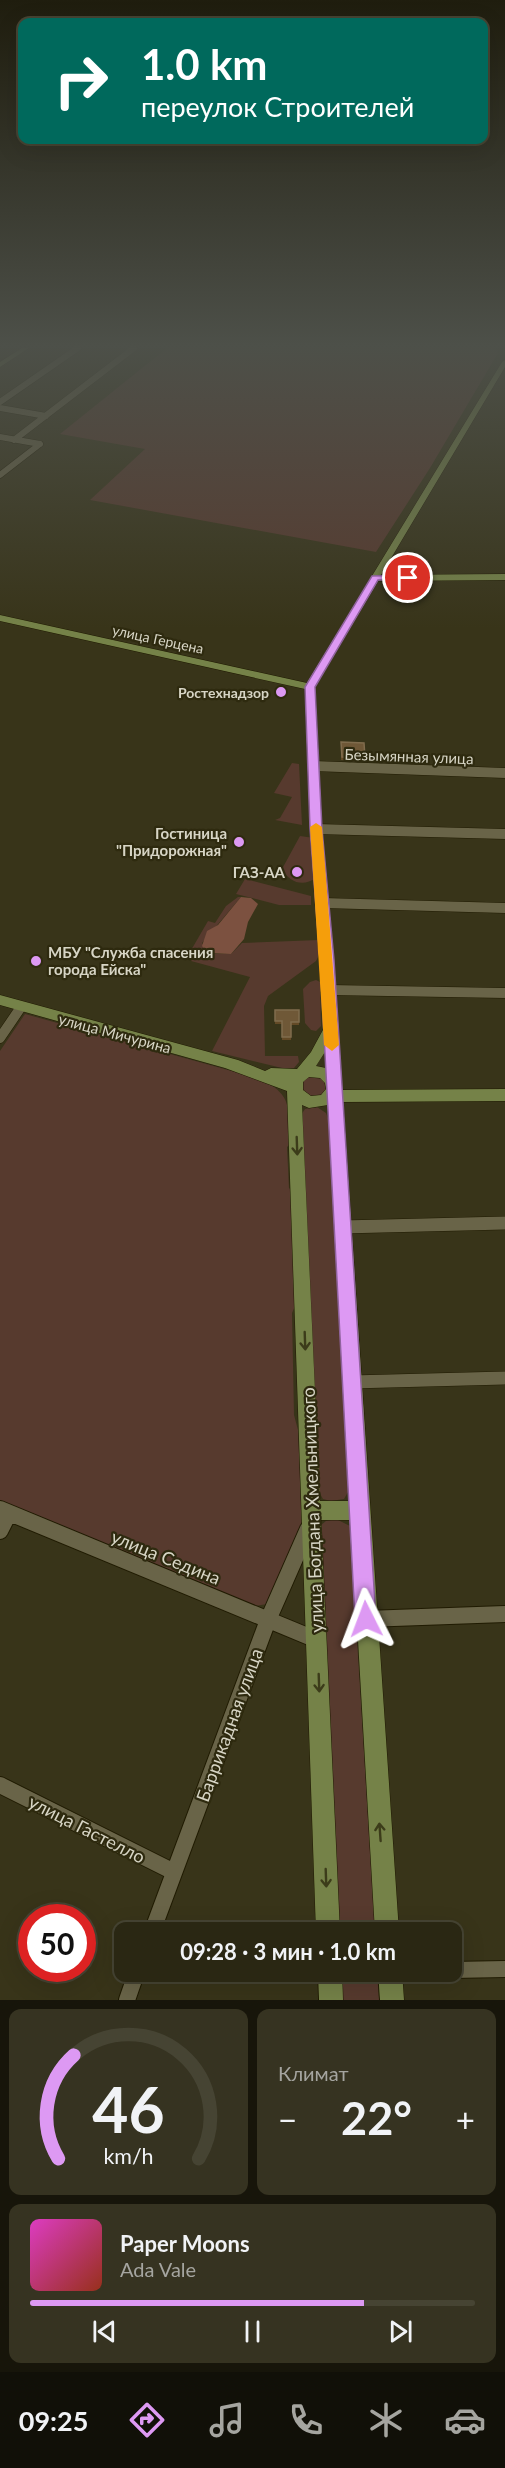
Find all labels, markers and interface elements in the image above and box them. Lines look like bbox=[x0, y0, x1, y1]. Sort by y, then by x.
text: 1.0 km bbox=[141, 39, 268, 89]
icon: right bbox=[42, 42, 120, 120]
text: переулок Строителей bbox=[141, 90, 414, 123]
pin bbox=[382, 552, 433, 603]
icon: arrive bbox=[391, 561, 424, 594]
street label: улица Герцена bbox=[111, 621, 205, 657]
place label: Ростехнадзор bbox=[178, 684, 269, 701]
marker: Ростехнадзор bbox=[274, 685, 288, 699]
street label: Безымянная улица bbox=[344, 745, 474, 767]
place label: Гостиница "Придорожная" bbox=[116, 824, 227, 859]
marker: Гостиница "Придорожная" bbox=[232, 835, 246, 849]
place label: ГАЗ-АА bbox=[233, 863, 286, 881]
marker: ГАЗ-АА bbox=[290, 865, 304, 879]
place label: МБУ "Служба спасения города Ейска" bbox=[48, 943, 213, 978]
marker: МБУ "Служба спасения города Ейска" bbox=[29, 954, 43, 968]
street label: улица Мичурина bbox=[57, 1009, 173, 1057]
one-way arrow bbox=[291, 1136, 302, 1156]
one-way arrow bbox=[299, 1331, 310, 1351]
street label: улица Богдана Хмельницкого bbox=[297, 1387, 327, 1633]
street label: улица Седина bbox=[108, 1525, 224, 1589]
position arrow bbox=[334, 1587, 398, 1651]
street label: Баррикадная улица bbox=[191, 1645, 267, 1805]
one-way arrow bbox=[313, 1672, 324, 1692]
street label: улица Гастелло bbox=[25, 1790, 149, 1868]
one-way arrow bbox=[375, 1822, 386, 1842]
one-way arrow bbox=[321, 1867, 332, 1887]
speed limit sign: 50 bbox=[18, 1904, 96, 1982]
text: 09:28 · 3 мин · 1.0 km bbox=[180, 1938, 396, 1965]
text: Климат bbox=[278, 2061, 349, 2085]
text: 46 bbox=[92, 2071, 165, 2146]
text: 22° bbox=[341, 2091, 412, 2145]
text: − bbox=[278, 2099, 297, 2139]
text: + bbox=[456, 2099, 475, 2139]
text: km/h bbox=[103, 2143, 154, 2169]
text: Paper Moons bbox=[120, 2230, 250, 2257]
text: Ada Vale bbox=[120, 2257, 196, 2281]
icon: previous bbox=[88, 2315, 121, 2348]
icon: pause bbox=[236, 2315, 269, 2348]
icon: next bbox=[384, 2315, 417, 2348]
icon: directions bbox=[126, 2399, 168, 2441]
icon: music bbox=[206, 2399, 248, 2441]
icon: phone bbox=[285, 2399, 327, 2441]
icon: climate bbox=[365, 2399, 407, 2441]
icon: car bbox=[444, 2399, 486, 2441]
text: 09:25 bbox=[19, 2404, 88, 2437]

